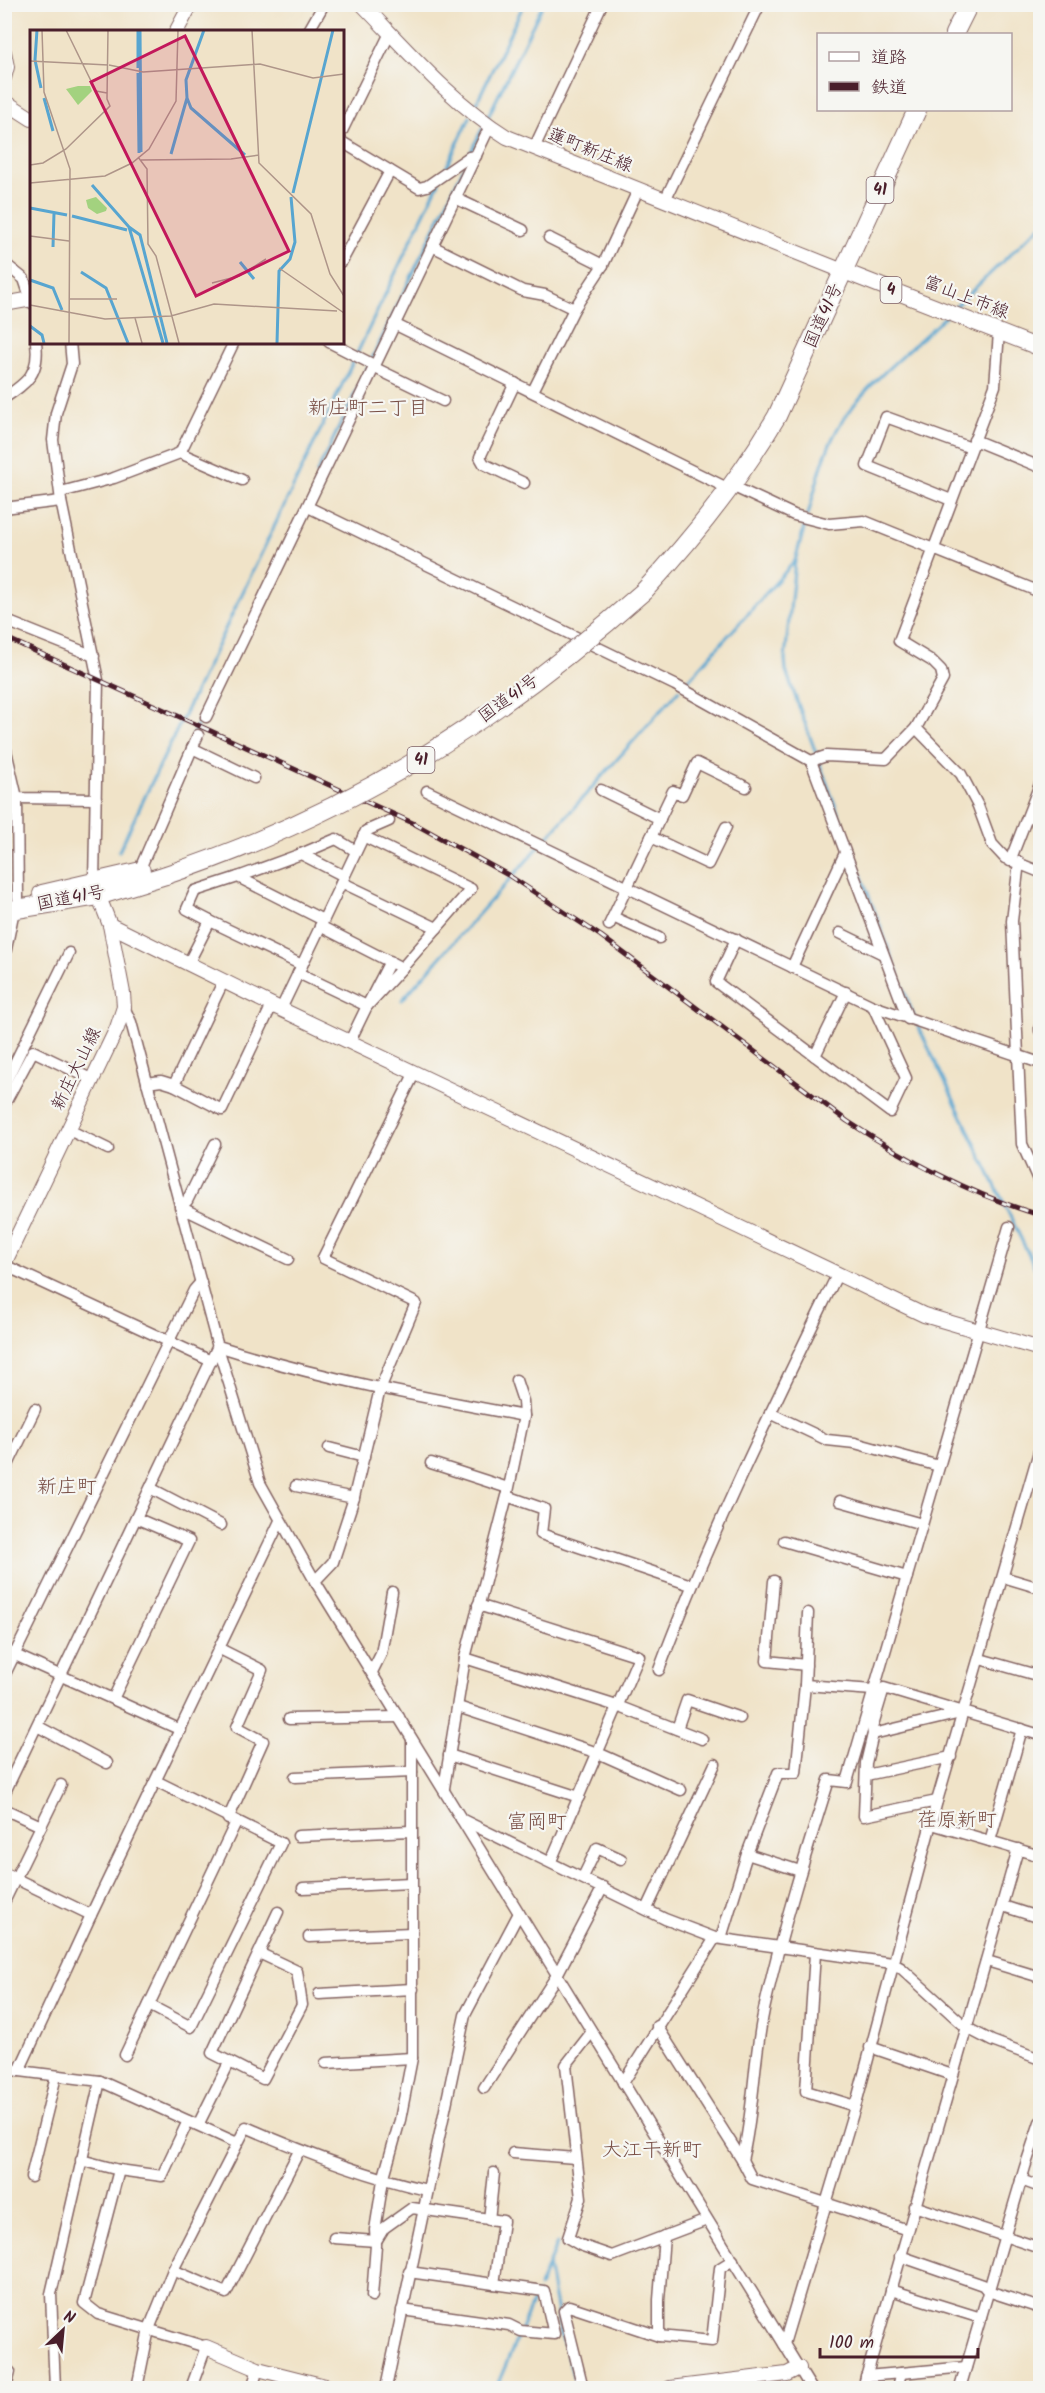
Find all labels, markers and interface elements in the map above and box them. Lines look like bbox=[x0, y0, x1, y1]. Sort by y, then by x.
inset map bbox=[30, 30, 344, 344]
legend bbox=[817, 33, 1012, 111]
text: 道路 bbox=[871, 44, 907, 73]
text: 鉄道 bbox=[871, 74, 907, 103]
street label: 蓮町新庄線 bbox=[543, 121, 637, 181]
road number: 41 bbox=[866, 177, 894, 203]
street label: 富山上市線 bbox=[919, 268, 1013, 328]
road number: 4 bbox=[880, 277, 902, 303]
street label: 国道41号 bbox=[797, 278, 851, 354]
district label: 新庄町二丁目 bbox=[308, 393, 428, 425]
street label: 国道41号 bbox=[472, 667, 546, 731]
road number: 41 bbox=[408, 747, 434, 773]
street label: 国道41号 bbox=[34, 878, 108, 920]
street label: 新庄大山線 bbox=[44, 1022, 110, 1116]
district label: 新庄町 bbox=[37, 1472, 97, 1504]
district label: 荏原新町 bbox=[917, 1805, 997, 1837]
district label: 富岡町 bbox=[507, 1807, 567, 1839]
district label: 大江干新町 bbox=[602, 2135, 702, 2167]
north arrow bbox=[33, 2300, 93, 2360]
text: N bbox=[59, 2304, 79, 2331]
scale bar bbox=[820, 2321, 978, 2359]
text: 100 m bbox=[829, 2329, 874, 2358]

